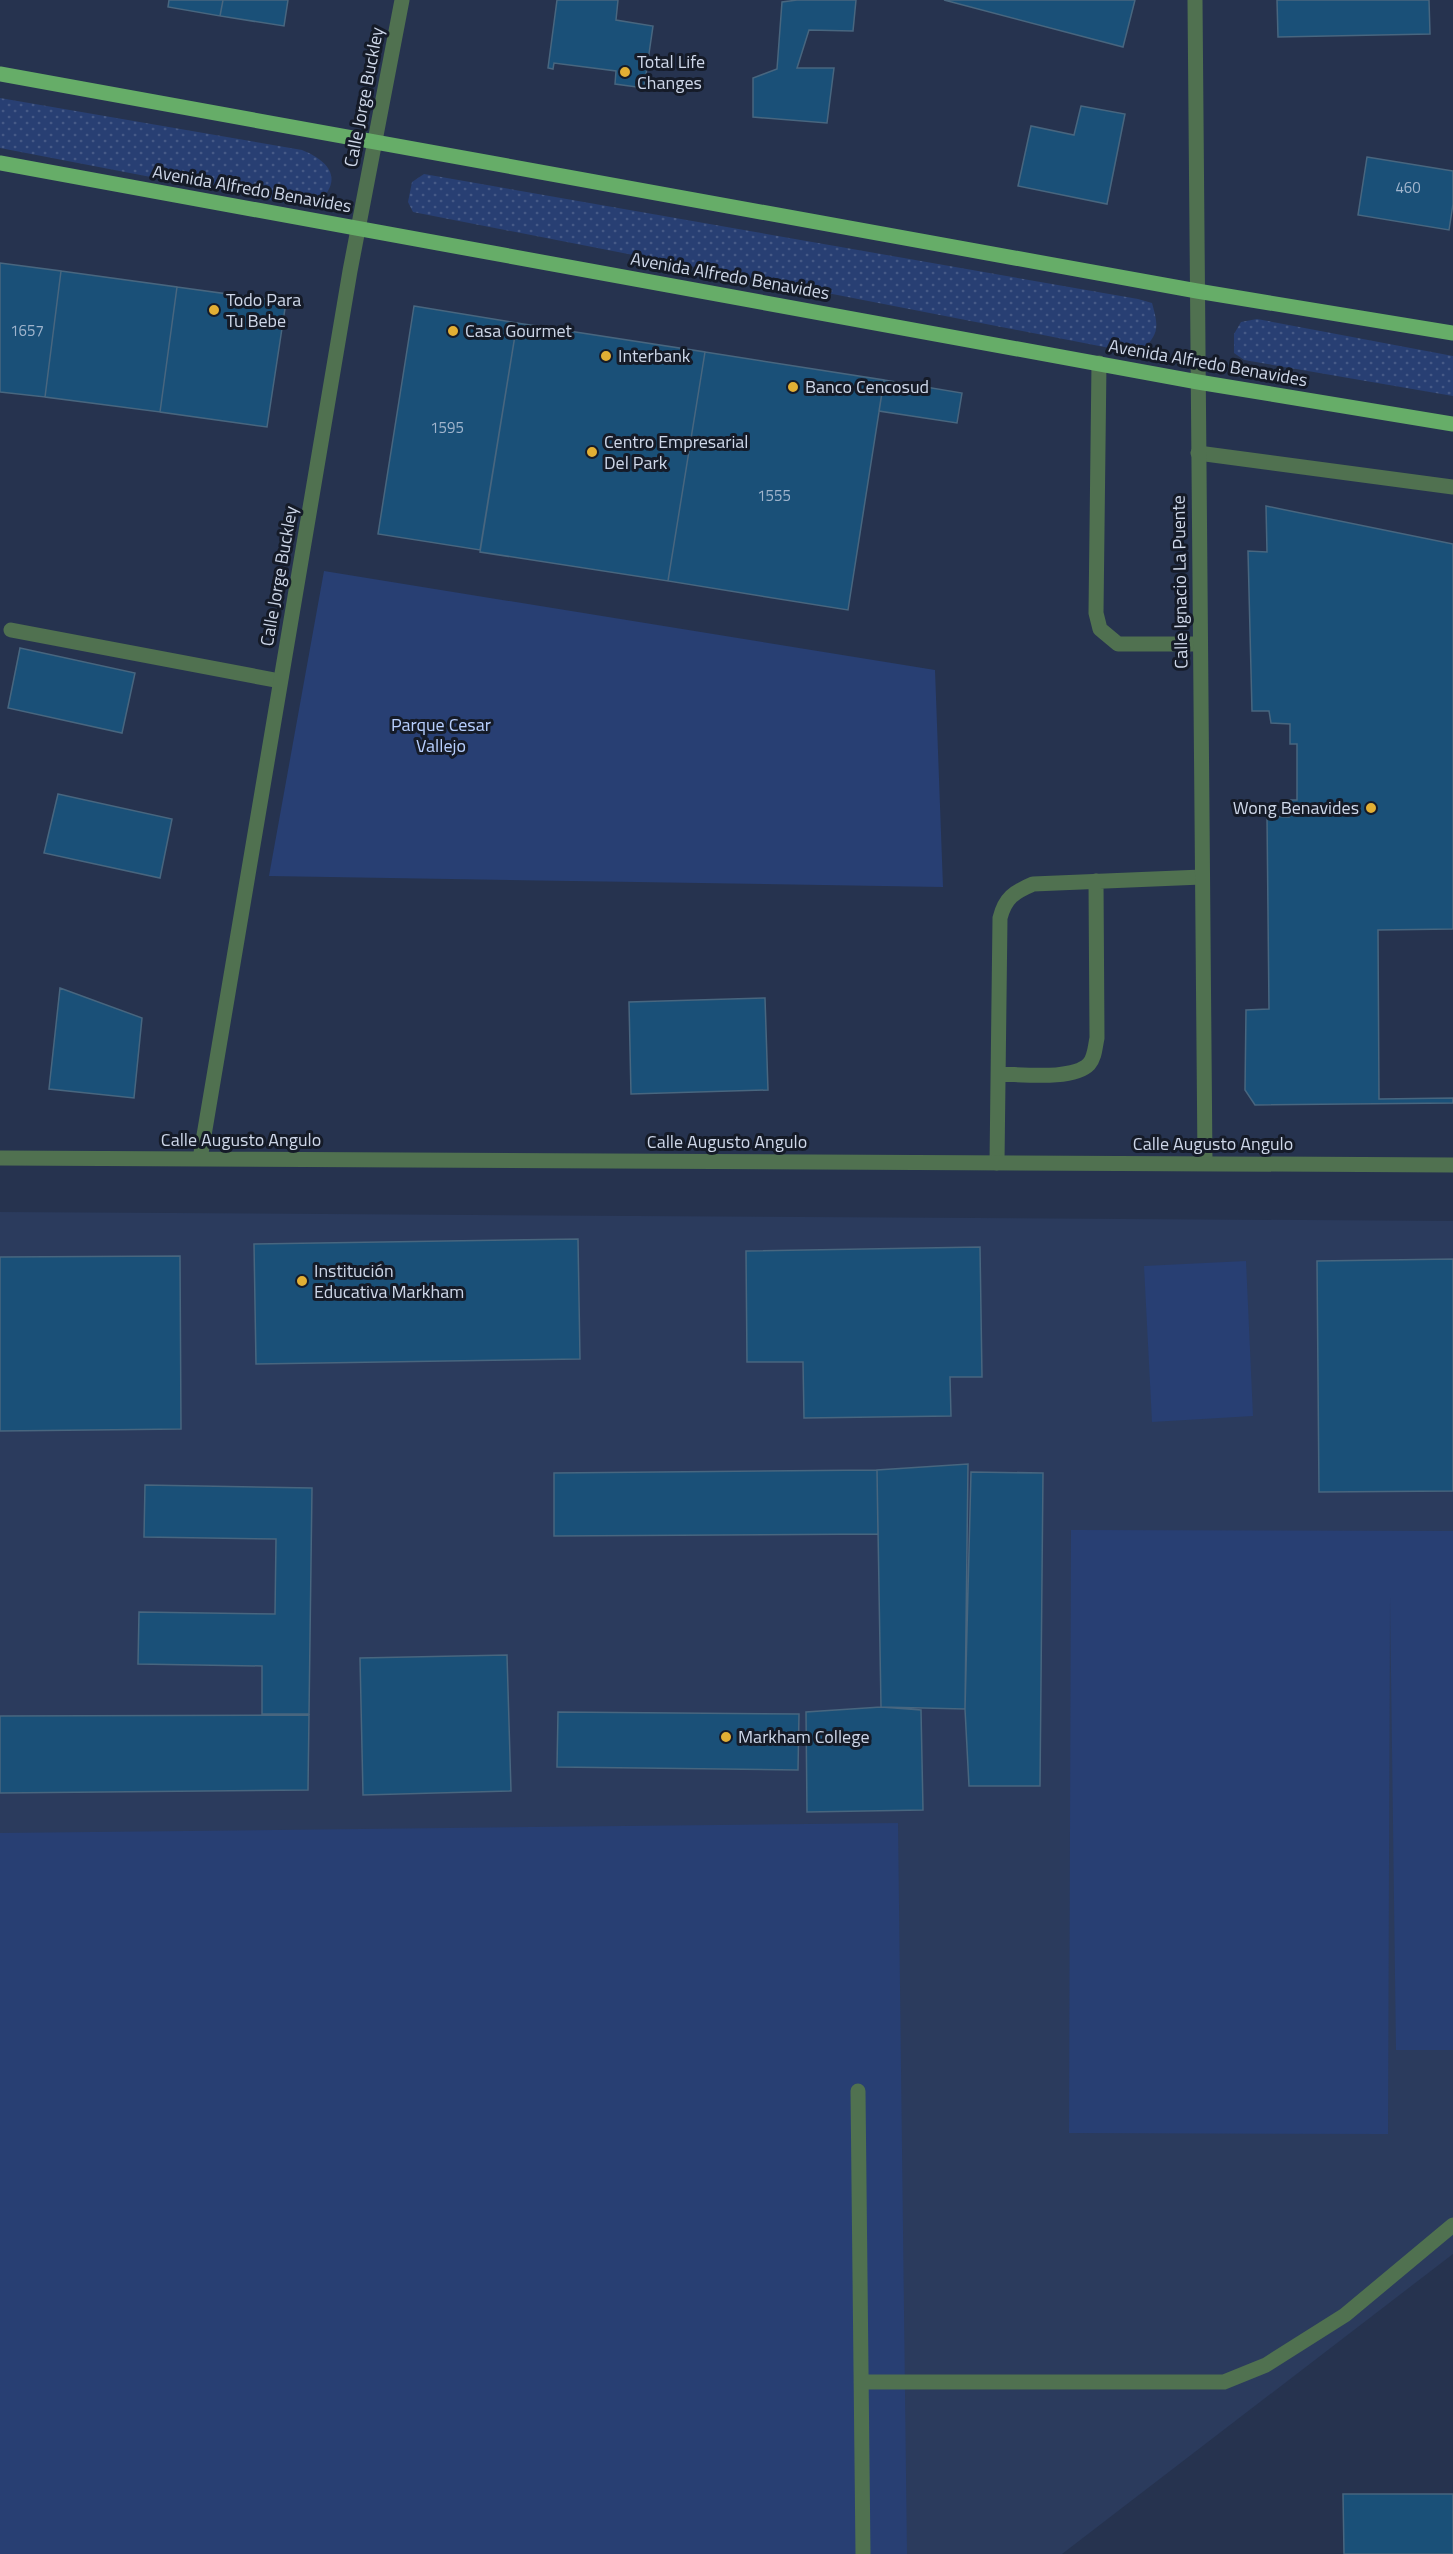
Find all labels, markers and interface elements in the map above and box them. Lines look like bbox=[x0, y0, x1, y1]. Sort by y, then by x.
street label: Calle Jorge Buckley bbox=[337, 24, 390, 169]
place label: Total Life Changes bbox=[637, 48, 705, 96]
marker: Total Life Changes bbox=[618, 65, 632, 79]
street label: Avenida Alfredo Benavides bbox=[151, 158, 354, 219]
house number: 460 bbox=[1395, 176, 1421, 199]
street label: Avenida Alfredo Benavides bbox=[629, 245, 832, 306]
place label: Todo Para Tu Bebe bbox=[226, 286, 301, 334]
marker: Todo Para Tu Bebe bbox=[207, 303, 221, 317]
place label: Casa Gourmet bbox=[465, 317, 573, 344]
house number: 1657 bbox=[10, 319, 44, 342]
marker: Casa Gourmet bbox=[446, 324, 460, 338]
street label: Avenida Alfredo Benavides bbox=[1107, 332, 1310, 393]
place label: Interbank bbox=[618, 342, 691, 369]
marker: Interbank bbox=[599, 349, 613, 363]
place label: Banco Cencosud bbox=[805, 373, 929, 400]
marker: Banco Cencosud bbox=[786, 380, 800, 394]
house number: 1595 bbox=[430, 416, 464, 439]
place label: Centro Empresarial Del Park bbox=[604, 428, 749, 476]
marker: Centro Empresarial Del Park bbox=[585, 445, 599, 459]
house number: 1555 bbox=[757, 484, 791, 507]
street label: Calle Ignacio La Puente bbox=[1164, 495, 1195, 669]
street label: Calle Jorge Buckley bbox=[253, 503, 304, 648]
park label: Parque Cesar Vallejo bbox=[391, 711, 491, 759]
place label: Wong Benavides bbox=[1233, 794, 1359, 821]
marker: Wong Benavides bbox=[1364, 801, 1378, 815]
street label: Calle Augusto Angulo bbox=[161, 1126, 321, 1153]
street label: Calle Augusto Angulo bbox=[647, 1128, 807, 1155]
street label: Calle Augusto Angulo bbox=[1133, 1130, 1293, 1157]
place label: Institución Educativa Markham bbox=[314, 1257, 464, 1305]
marker: Institución Educativa Markham bbox=[295, 1274, 309, 1288]
place label: Markham College bbox=[738, 1723, 870, 1750]
marker: Markham College bbox=[719, 1730, 733, 1744]

